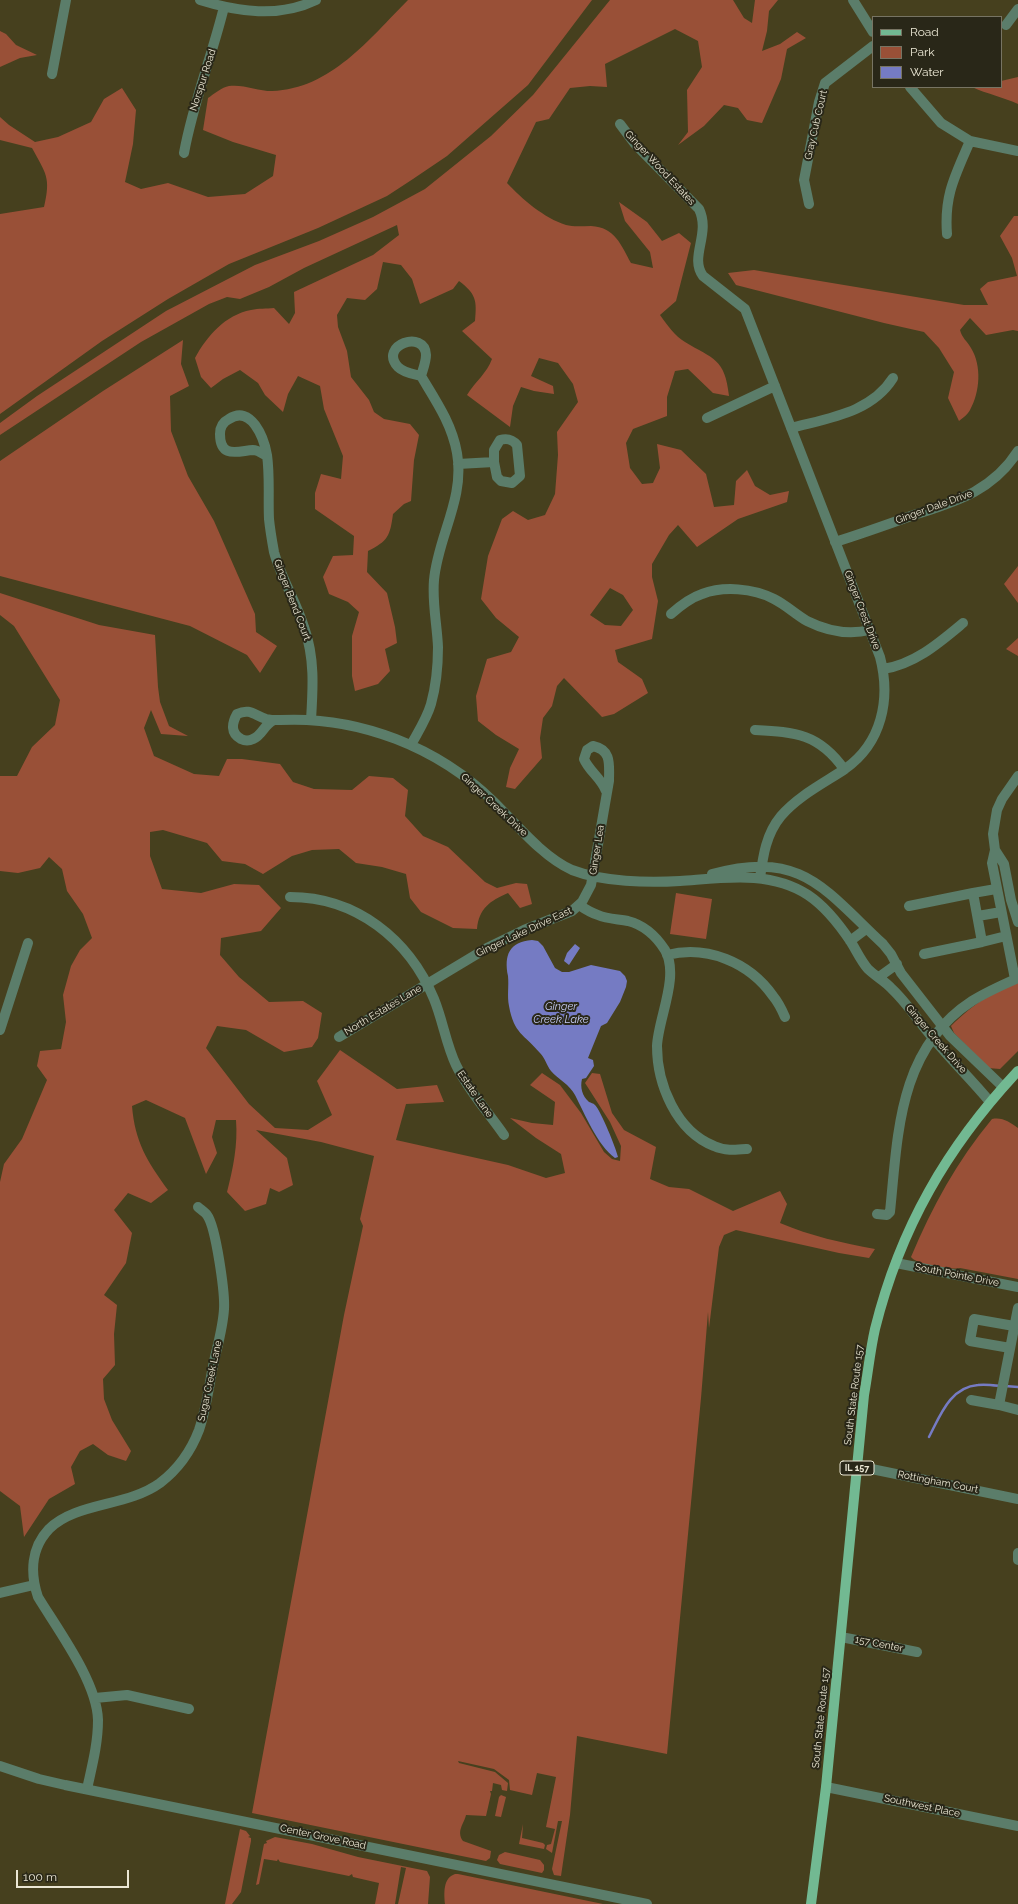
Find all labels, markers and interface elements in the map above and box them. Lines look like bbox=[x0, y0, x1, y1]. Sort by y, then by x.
legend bbox=[872, 16, 1002, 88]
text: Road bbox=[910, 25, 939, 39]
text: Park bbox=[910, 45, 935, 59]
street label: Norspur Road bbox=[187, 48, 219, 112]
text: Water bbox=[910, 65, 944, 79]
street label: Gray Cub Court bbox=[802, 89, 830, 161]
street label: Ginger Wood Estates bbox=[622, 128, 698, 208]
street label: Ginger Dale Drive bbox=[894, 488, 974, 526]
street label: Ginger Bend Court bbox=[271, 558, 313, 642]
street label: Ginger Crest Drive bbox=[841, 569, 883, 651]
street label: Ginger Creek Drive bbox=[458, 771, 530, 839]
street label: Ginger Lea bbox=[587, 824, 607, 876]
street label: Ginger Lake Drive East bbox=[474, 905, 574, 959]
street label: North Estates Lane bbox=[342, 982, 424, 1038]
water label: Ginger Creek Lake bbox=[533, 1000, 589, 1026]
street label: Ginger Creek Drive bbox=[903, 1002, 969, 1076]
street label: Estate Lane bbox=[455, 1068, 495, 1120]
street label: South Pointe Drive bbox=[914, 1261, 1000, 1289]
street label: Sugar Creek Lane bbox=[196, 1339, 224, 1423]
street label: South State Route 157 bbox=[842, 1344, 866, 1446]
road number: IL 157 bbox=[840, 1461, 874, 1475]
street label: Rottingham Court bbox=[897, 1468, 979, 1496]
street label: 157 Center bbox=[854, 1633, 904, 1655]
street label: South State Route 157 bbox=[810, 1667, 832, 1769]
street label: Southwest Place bbox=[883, 1792, 961, 1820]
street label: Center Grove Road bbox=[279, 1822, 367, 1852]
scale bar bbox=[18, 1862, 131, 1888]
text: 100 m bbox=[23, 1870, 57, 1884]

